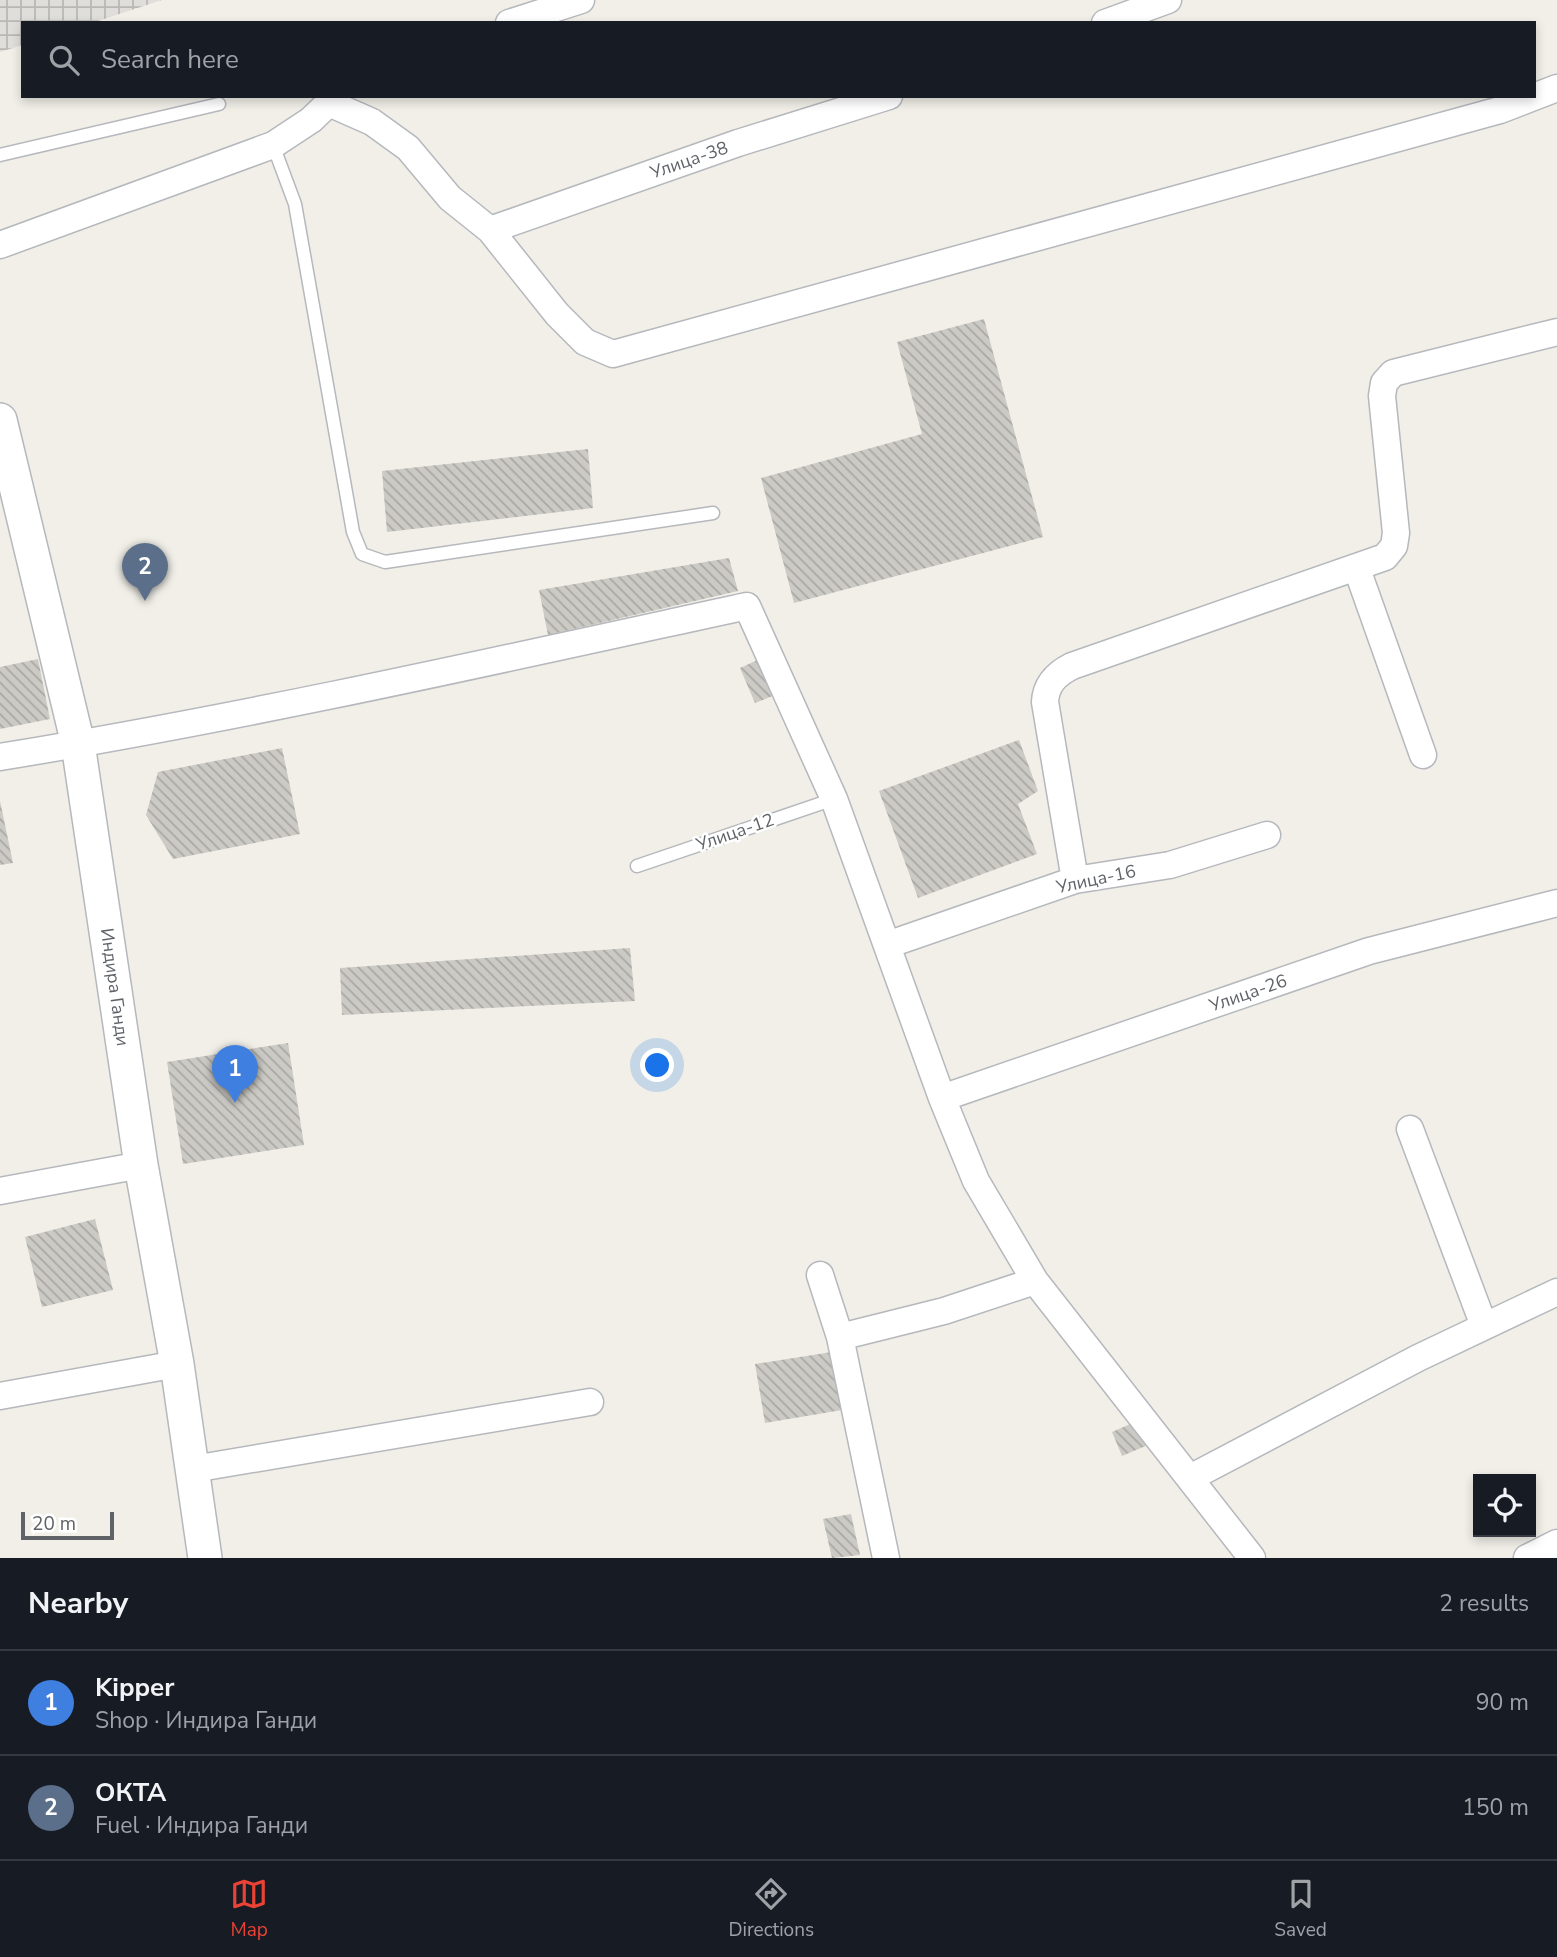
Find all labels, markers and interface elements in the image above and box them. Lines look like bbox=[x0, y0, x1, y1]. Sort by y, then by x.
search box bbox=[21, 21, 1536, 98]
icon: search bbox=[45, 41, 83, 79]
text: Search here bbox=[101, 42, 239, 77]
street label: Улица-38 bbox=[646, 136, 731, 185]
pin: 2 bbox=[122, 543, 168, 601]
street label: Улица-12 bbox=[692, 808, 777, 857]
street label: Улица-16 bbox=[1053, 859, 1138, 899]
street label: Индира Ганди bbox=[95, 927, 135, 1047]
street label: Улица-26 bbox=[1205, 969, 1290, 1018]
pin: 1 bbox=[212, 1045, 258, 1103]
your location bbox=[640, 1048, 674, 1082]
map controls bbox=[1473, 1474, 1536, 1537]
button: locate bbox=[1473, 1474, 1536, 1537]
scale bar bbox=[21, 1509, 114, 1541]
text: 20 m bbox=[32, 1511, 76, 1537]
text: Nearby bbox=[28, 1583, 128, 1624]
text: 2 results bbox=[1439, 1588, 1529, 1619]
text: Kipper bbox=[95, 1670, 174, 1705]
text: 1 bbox=[44, 1687, 58, 1718]
text: 90 m bbox=[1476, 1687, 1529, 1718]
text: Shop · Индира Ганди bbox=[95, 1705, 317, 1736]
text: ОКТА bbox=[95, 1775, 166, 1810]
text: 2 bbox=[44, 1792, 58, 1823]
text: 150 m bbox=[1462, 1792, 1529, 1823]
text: Fuel · Индира Ганди bbox=[95, 1810, 308, 1841]
tab: Map bbox=[230, 1875, 268, 1943]
tab: Directions bbox=[728, 1875, 814, 1943]
tab: Saved bbox=[1274, 1875, 1327, 1943]

